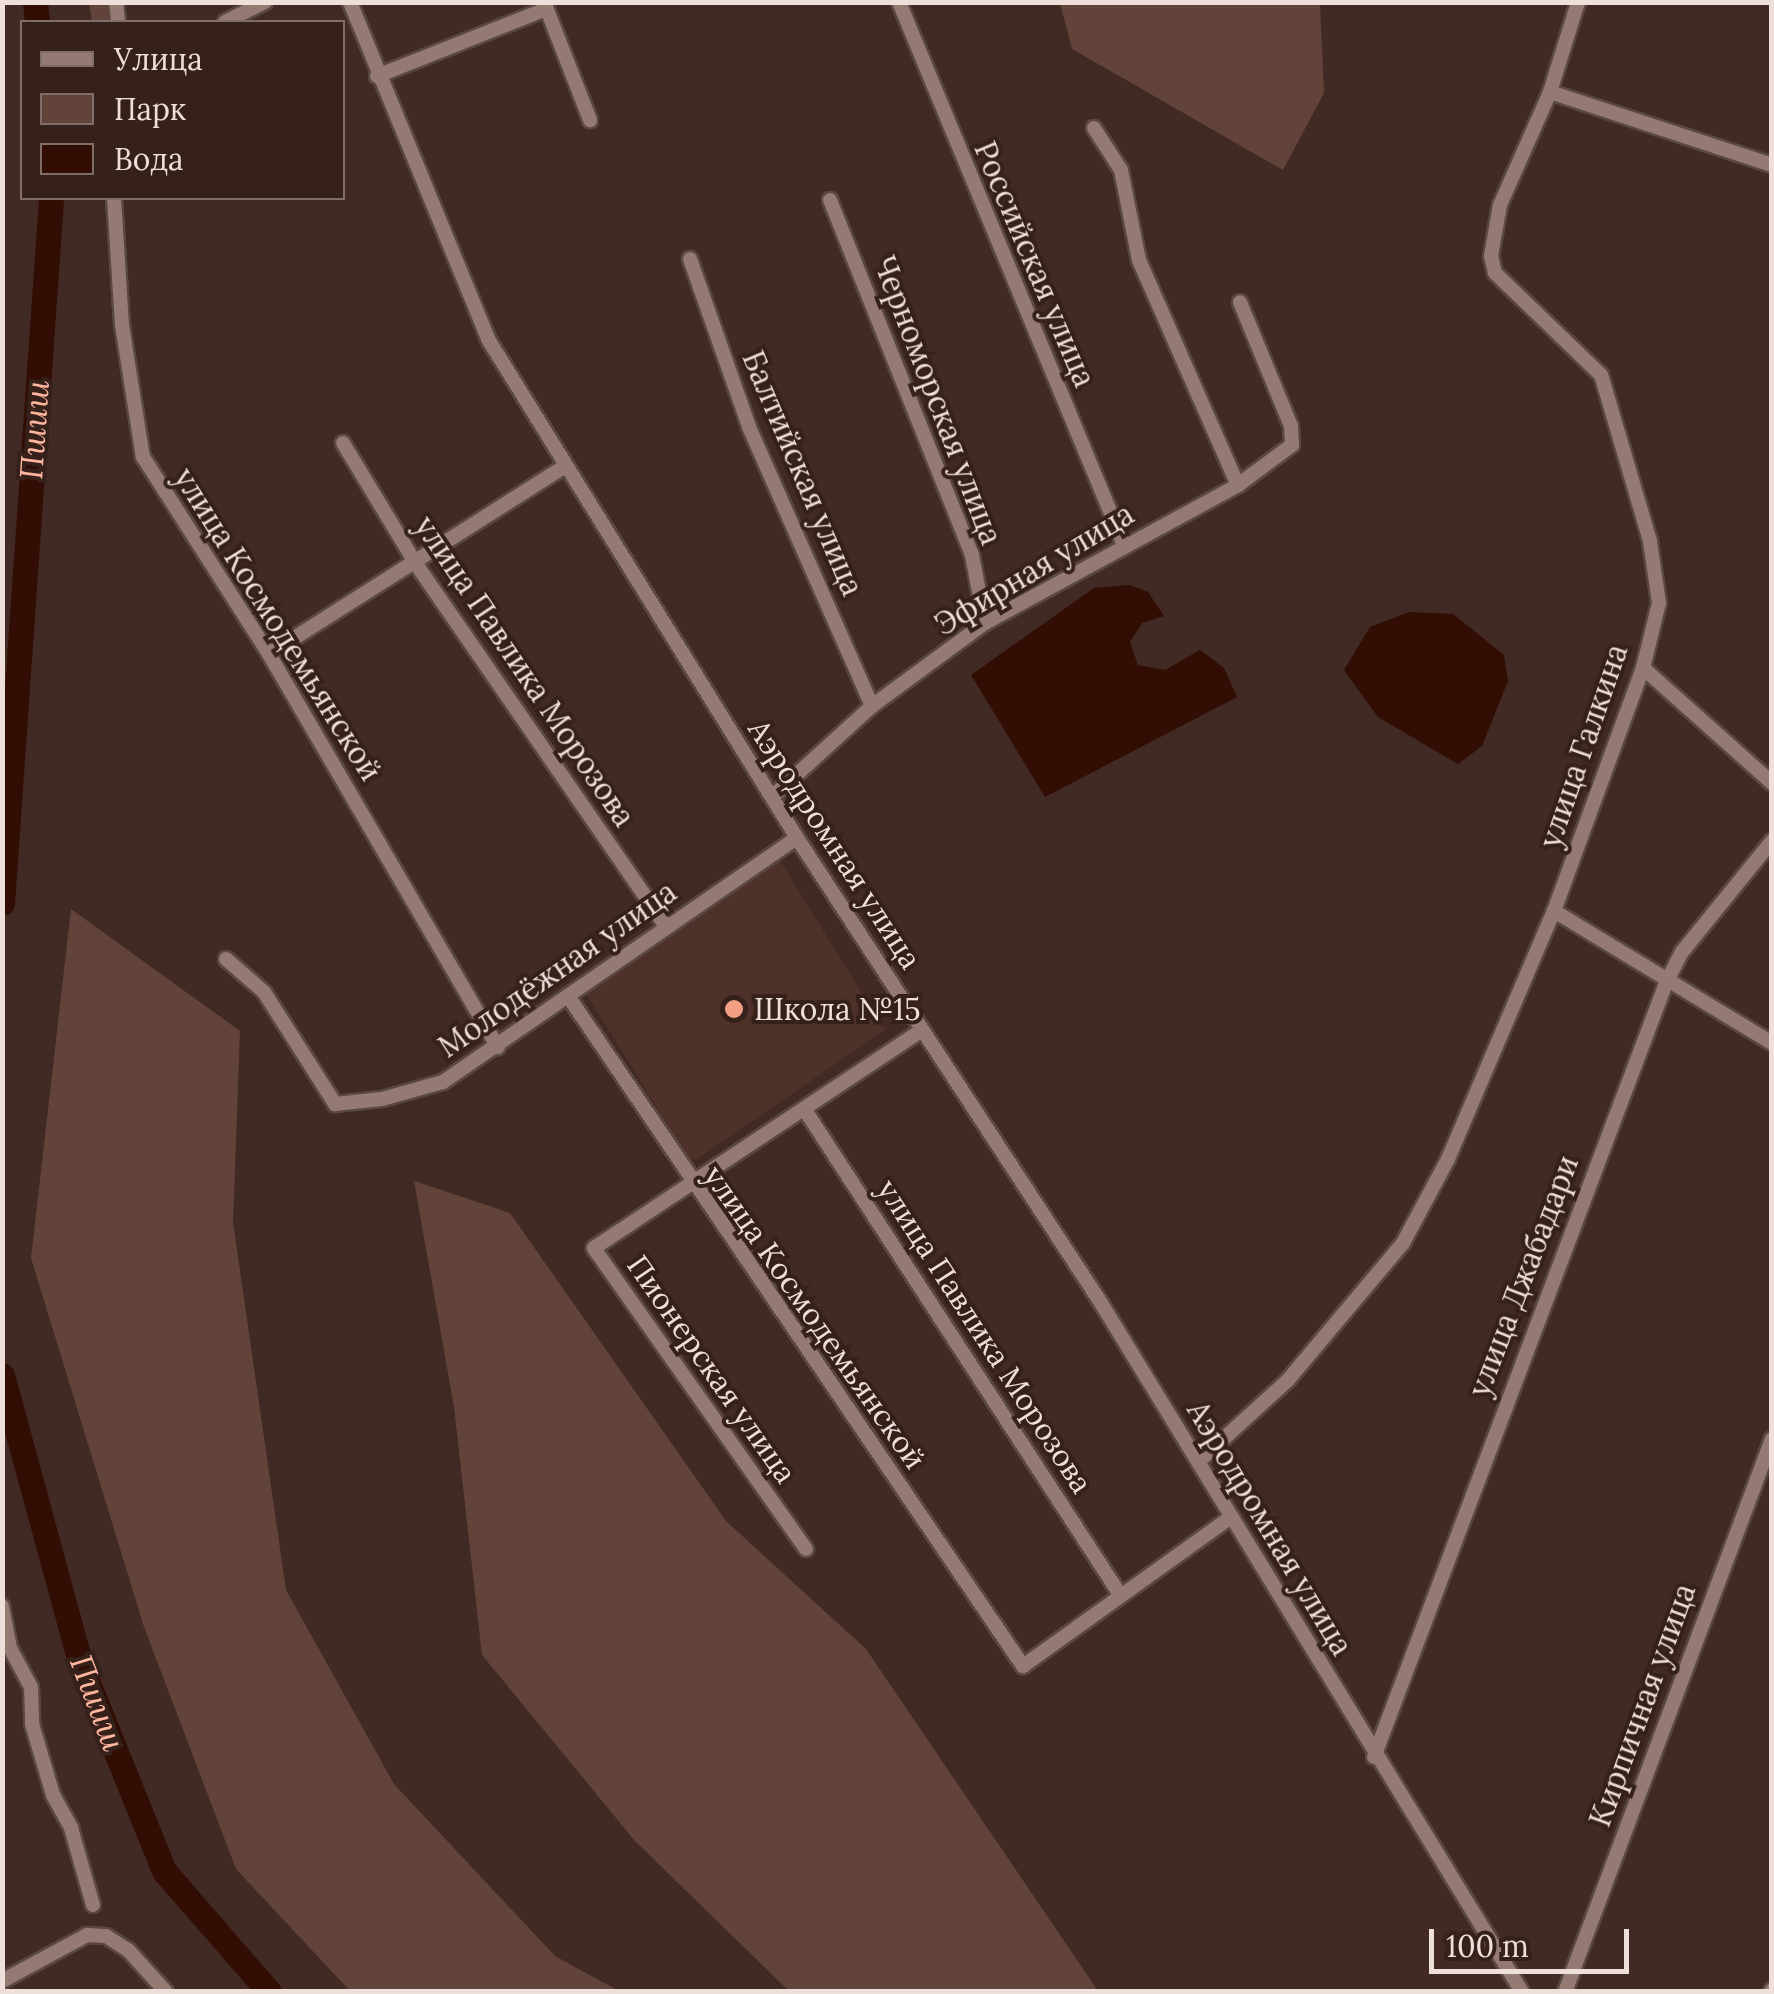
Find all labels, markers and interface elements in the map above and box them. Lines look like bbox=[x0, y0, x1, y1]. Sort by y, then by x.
legend bbox=[20, 20, 345, 200]
text: Улица bbox=[114, 40, 203, 78]
text: Парк bbox=[114, 90, 186, 128]
street label: Российская улица bbox=[967, 136, 1103, 392]
text: Вода bbox=[114, 140, 183, 178]
street label: Черноморская улица bbox=[866, 251, 1010, 549]
street label: Балтийская улица bbox=[735, 345, 871, 601]
water label: Пшиш bbox=[12, 379, 58, 481]
street label: улица Космодемьянской bbox=[167, 461, 389, 787]
street label: Эфирная улица bbox=[928, 496, 1140, 642]
street label: улица Павлика Морозова bbox=[407, 509, 643, 833]
street label: улица Галкина bbox=[1531, 639, 1635, 853]
street label: Аэродромная улица bbox=[741, 713, 929, 975]
street label: Молодёжная улица bbox=[431, 873, 683, 1065]
place label: Школа №15 bbox=[754, 991, 920, 1027]
marker: Школа №15 bbox=[723, 998, 745, 1020]
street label: улица Джабадари bbox=[1460, 1150, 1586, 1402]
street label: улица Космодемьянской bbox=[696, 1158, 934, 1476]
street label: улица Павлика Морозова bbox=[870, 1172, 1100, 1500]
street label: Пионерская улица bbox=[620, 1248, 804, 1490]
street label: Аэродромная улица bbox=[1180, 1394, 1360, 1662]
street label: Кирпичная улица bbox=[1581, 1579, 1703, 1831]
water label: Пшиш bbox=[61, 1650, 133, 1756]
scale bar bbox=[1434, 1909, 1634, 1971]
text: 100 m bbox=[1446, 1927, 1529, 1965]

